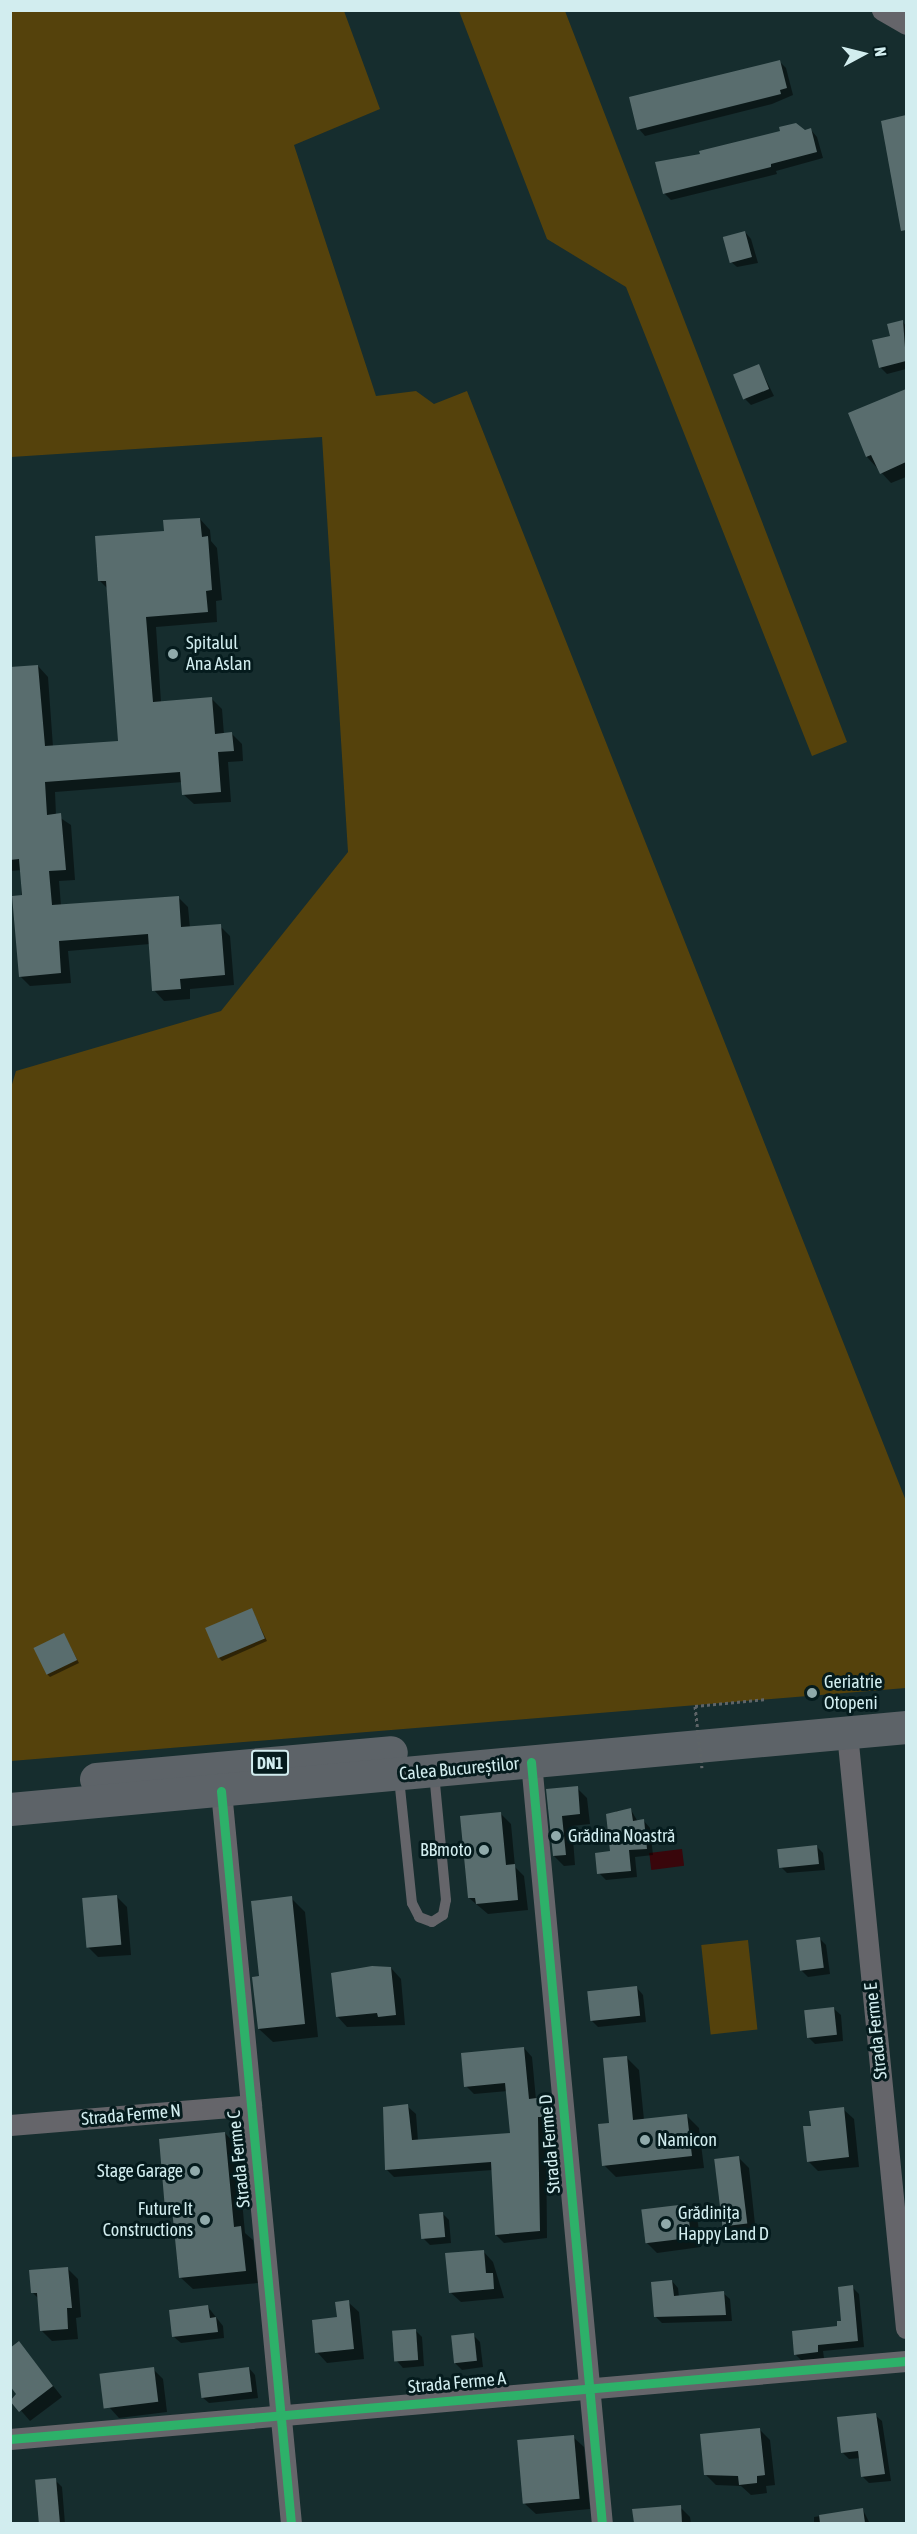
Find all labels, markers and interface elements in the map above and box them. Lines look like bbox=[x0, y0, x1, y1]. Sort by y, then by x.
north arrow bbox=[833, 24, 893, 84]
text: N bbox=[871, 46, 890, 58]
place label: Spitalul Ana Aslan bbox=[186, 633, 251, 676]
marker: Spitalul Ana Aslan bbox=[164, 645, 182, 663]
place label: Geriatrie Otopeni bbox=[824, 1672, 882, 1714]
marker: Geriatrie Otopeni bbox=[805, 1686, 819, 1700]
road number: DN1 bbox=[250, 1750, 290, 1776]
street label: Calea Bucureștilor bbox=[398, 1753, 520, 1785]
place label: Grădina Noastră bbox=[568, 1825, 675, 1847]
marker: Grădina Noastră bbox=[549, 1829, 563, 1843]
place label: BBmoto bbox=[420, 1839, 472, 1861]
marker: BBmoto bbox=[477, 1843, 491, 1857]
street label: Strada Ferme E bbox=[860, 1982, 892, 2080]
street label: Strada Ferme D bbox=[535, 2094, 565, 2194]
street label: Strada Ferme N bbox=[80, 2100, 182, 2130]
street label: Strada Ferme C bbox=[223, 2109, 255, 2209]
place label: Namicon bbox=[657, 2129, 717, 2151]
marker: Namicon bbox=[638, 2133, 652, 2147]
place label: Stage Garage bbox=[97, 2160, 183, 2182]
marker: Stage Garage bbox=[188, 2164, 202, 2178]
place label: Future It Constructions bbox=[103, 2199, 193, 2242]
place label: Grădinița Happy Land D bbox=[678, 2203, 769, 2246]
marker: Future It Constructions bbox=[198, 2213, 212, 2227]
marker: Grădinița Happy Land D bbox=[659, 2217, 673, 2231]
street label: Strada Ferme A bbox=[407, 2368, 507, 2398]

